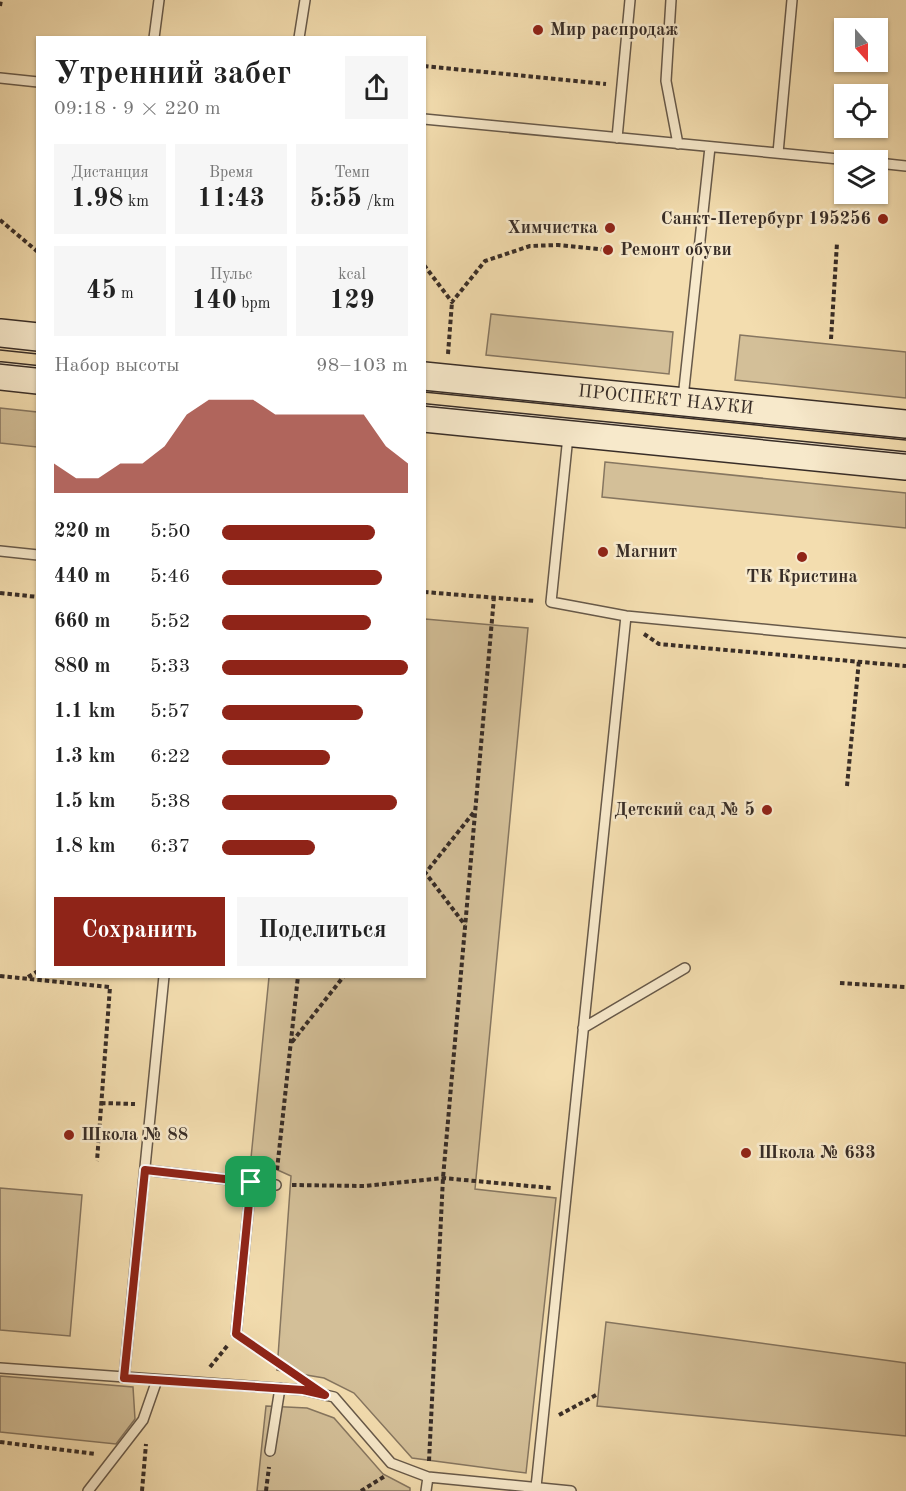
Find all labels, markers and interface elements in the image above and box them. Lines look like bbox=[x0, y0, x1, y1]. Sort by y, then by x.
north arrow bbox=[834, 18, 888, 72]
map controls bbox=[834, 18, 888, 204]
place label: Мир распродаж bbox=[550, 21, 678, 39]
marker: Мир распродаж bbox=[531, 23, 545, 37]
button: share bbox=[345, 56, 408, 119]
text: Утренний забег bbox=[54, 58, 291, 91]
button: locate bbox=[834, 84, 888, 138]
text: 09:18 · 9 × 220 m bbox=[54, 99, 221, 119]
button: layers bbox=[834, 150, 888, 204]
text: Дистанция bbox=[71, 165, 149, 181]
text: Время bbox=[209, 165, 253, 181]
text: Темп bbox=[334, 165, 370, 181]
text: 1.98 bbox=[71, 186, 124, 212]
text: 11:43 bbox=[197, 186, 265, 212]
text: 5:55 bbox=[309, 186, 362, 212]
text: km bbox=[124, 194, 149, 210]
text: /km bbox=[362, 194, 395, 210]
place label: Санкт-Петербург 195256 bbox=[661, 210, 871, 228]
marker: Санкт-Петербург 195256 bbox=[876, 212, 890, 226]
place label: Химчистка bbox=[507, 219, 598, 237]
marker: Химчистка bbox=[603, 221, 617, 235]
place label: Ремонт обуви bbox=[620, 241, 732, 259]
marker: Ремонт обуви bbox=[601, 243, 615, 257]
text: Пульс bbox=[210, 267, 252, 283]
text: kcal bbox=[338, 267, 366, 283]
text: 45 bbox=[86, 278, 116, 304]
text: m bbox=[116, 286, 134, 302]
text: 140 bbox=[192, 288, 237, 314]
text: 129 bbox=[329, 288, 375, 314]
text: bpm bbox=[237, 296, 270, 312]
text: Набор высоты bbox=[54, 356, 180, 376]
text: 98–103 m bbox=[316, 356, 408, 376]
street label: ПРОСПЕКТ НАУКИ bbox=[577, 382, 755, 418]
text: 220 m bbox=[54, 522, 110, 542]
text: 5:50 bbox=[150, 522, 190, 542]
place label: Магнит bbox=[615, 543, 678, 561]
marker: Магнит bbox=[596, 545, 610, 559]
marker: ТК Кристина bbox=[795, 550, 809, 564]
text: 440 m bbox=[54, 567, 110, 587]
text: 5:46 bbox=[150, 567, 190, 587]
place label: ТК Кристина bbox=[746, 568, 858, 586]
text: 660 m bbox=[54, 612, 110, 632]
text: 5:52 bbox=[150, 612, 190, 632]
text: 880 m bbox=[54, 657, 110, 677]
text: 5:33 bbox=[150, 657, 190, 677]
text: 1.1 km bbox=[54, 702, 116, 722]
text: 5:57 bbox=[150, 702, 190, 722]
text: 1.3 km bbox=[54, 747, 116, 767]
text: 6:22 bbox=[150, 747, 190, 767]
text: 1.5 km bbox=[54, 792, 116, 812]
text: 5:38 bbox=[150, 792, 190, 812]
place label: Детский сад № 5 bbox=[614, 801, 755, 819]
marker: Детский сад № 5 bbox=[760, 803, 774, 817]
text: 1.8 km bbox=[54, 837, 116, 857]
text: 6:37 bbox=[150, 837, 190, 857]
button: Сохранить bbox=[54, 897, 225, 966]
button: Поделиться bbox=[237, 897, 408, 966]
place label: Школа № 88 bbox=[81, 1126, 188, 1144]
marker: Школа № 88 bbox=[62, 1128, 76, 1142]
place label: Школа № 633 bbox=[758, 1144, 876, 1162]
marker: Школа № 633 bbox=[739, 1146, 753, 1160]
pin bbox=[225, 1156, 276, 1207]
icon: arrive bbox=[234, 1165, 267, 1198]

